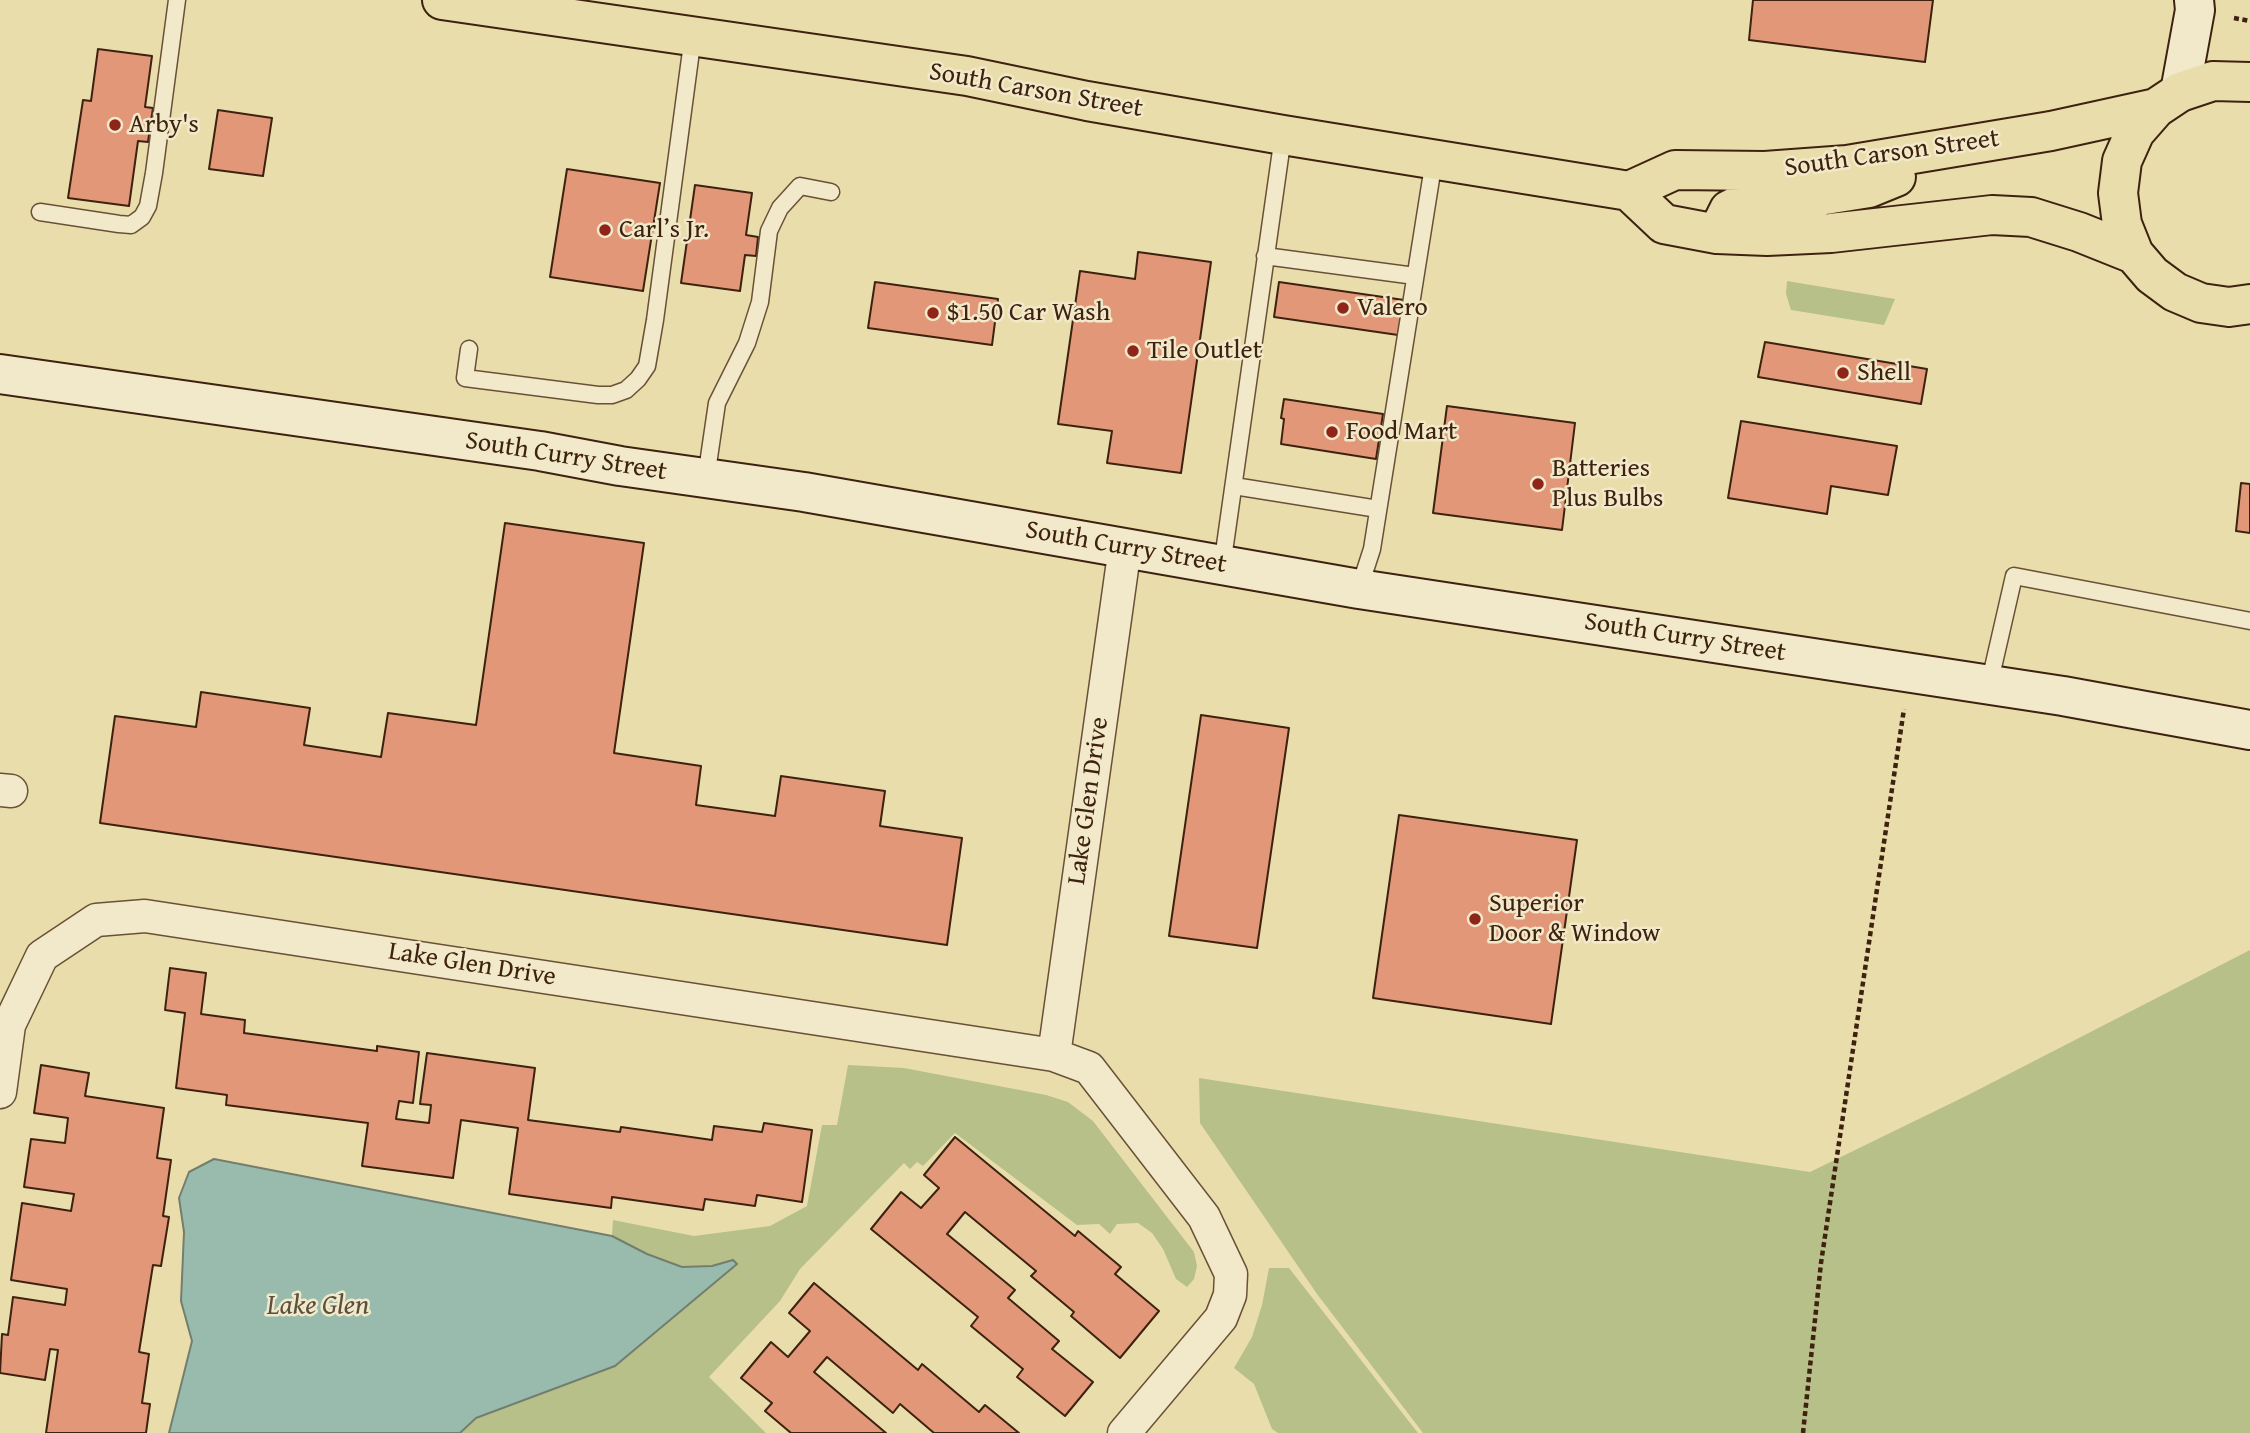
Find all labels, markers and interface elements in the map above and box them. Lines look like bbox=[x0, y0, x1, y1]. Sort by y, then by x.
street label: South Carson Street bbox=[927, 57, 1145, 125]
place label: Arby's bbox=[129, 109, 199, 141]
marker: Arby's bbox=[107, 117, 123, 133]
street label: South Carson Street bbox=[1783, 123, 2001, 185]
place label: Carl’s Jr. bbox=[619, 214, 709, 246]
marker: Carl’s Jr. bbox=[597, 222, 613, 238]
place label: Valero bbox=[1357, 292, 1428, 324]
place label: $1.50 Car Wash bbox=[947, 297, 1110, 329]
marker: Valero bbox=[1335, 300, 1351, 316]
marker: $1.50 Car Wash bbox=[925, 305, 941, 321]
place label: Tile Outlet bbox=[1147, 335, 1262, 367]
marker: Tile Outlet bbox=[1125, 343, 1141, 359]
place label: Shell bbox=[1857, 357, 1911, 389]
marker: Shell bbox=[1835, 365, 1851, 381]
place label: Food Mart bbox=[1346, 416, 1457, 448]
marker: Food Mart bbox=[1324, 424, 1340, 440]
street label: South Curry Street bbox=[463, 426, 669, 488]
place label: Batteries Plus Bulbs bbox=[1552, 453, 1663, 514]
marker: Batteries Plus Bulbs bbox=[1530, 476, 1546, 492]
street label: South Curry Street bbox=[1023, 515, 1229, 581]
street label: South Curry Street bbox=[1582, 607, 1788, 669]
street label: Lake Glen Drive bbox=[1062, 715, 1116, 887]
place label: Superior Door & Window bbox=[1489, 888, 1660, 950]
marker: Superior Door & Window bbox=[1467, 911, 1483, 927]
street label: Lake Glen Drive bbox=[386, 936, 558, 994]
water label: Lake Glen bbox=[267, 1290, 369, 1324]

